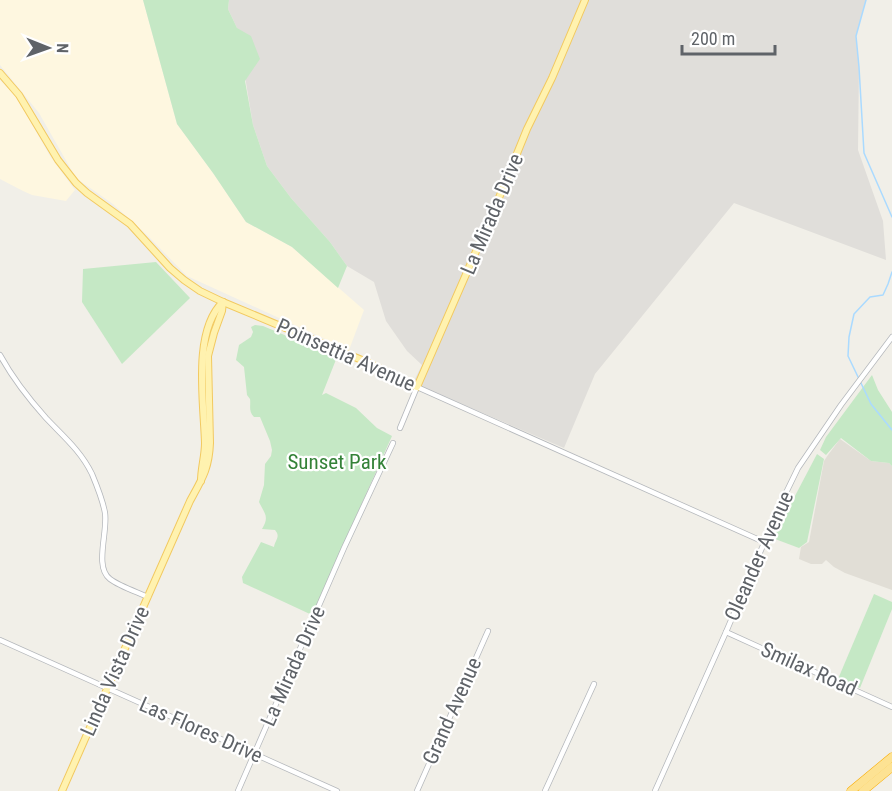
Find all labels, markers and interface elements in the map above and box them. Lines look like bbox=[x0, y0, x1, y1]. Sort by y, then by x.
north arrow bbox=[18, 18, 78, 78]
scale bar bbox=[682, 18, 775, 56]
text: 200 m bbox=[691, 28, 735, 49]
text: N bbox=[53, 43, 72, 53]
street label: La Mirada Drive bbox=[456, 150, 528, 278]
street label: Poinsettia Avenue bbox=[273, 314, 419, 396]
park label: Sunset Park bbox=[287, 450, 387, 474]
street label: Oleander Avenue bbox=[720, 487, 798, 625]
street label: Linda Vista Drive bbox=[76, 602, 154, 740]
street label: La Mirada Drive bbox=[256, 602, 330, 730]
street label: Smilax Road bbox=[757, 637, 861, 701]
street label: Grand Avenue bbox=[418, 654, 486, 768]
street label: Las Flores Drive bbox=[136, 692, 266, 768]

